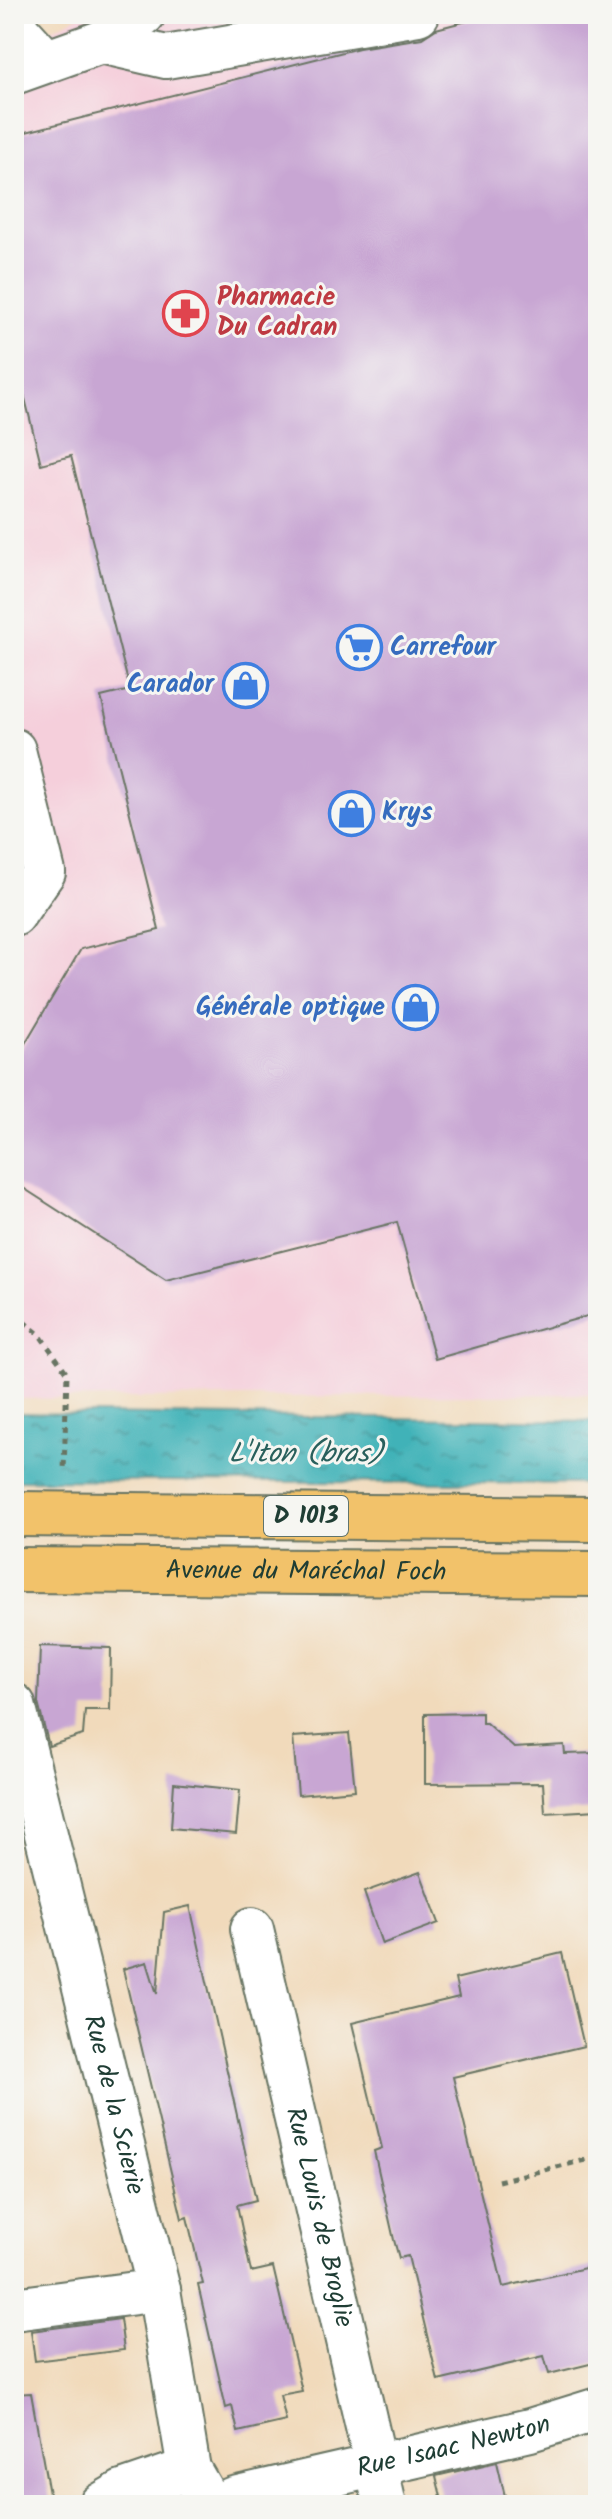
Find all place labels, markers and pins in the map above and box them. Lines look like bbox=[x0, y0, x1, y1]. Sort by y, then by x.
place label: Pharmacie Du Cadran bbox=[217, 277, 337, 349]
pharmacy icon: Pharmacie Du Cadran bbox=[162, 289, 210, 337]
supermarket icon: Carrefour bbox=[335, 624, 383, 672]
place label: Carrefour bbox=[390, 627, 498, 669]
shop icon: Carador bbox=[221, 661, 269, 709]
place label: Carador bbox=[127, 664, 216, 706]
shop icon: Krys bbox=[327, 789, 375, 837]
place label: Krys bbox=[382, 792, 433, 834]
shop icon: Générale optique bbox=[392, 984, 440, 1032]
place label: Générale optique bbox=[196, 987, 385, 1029]

